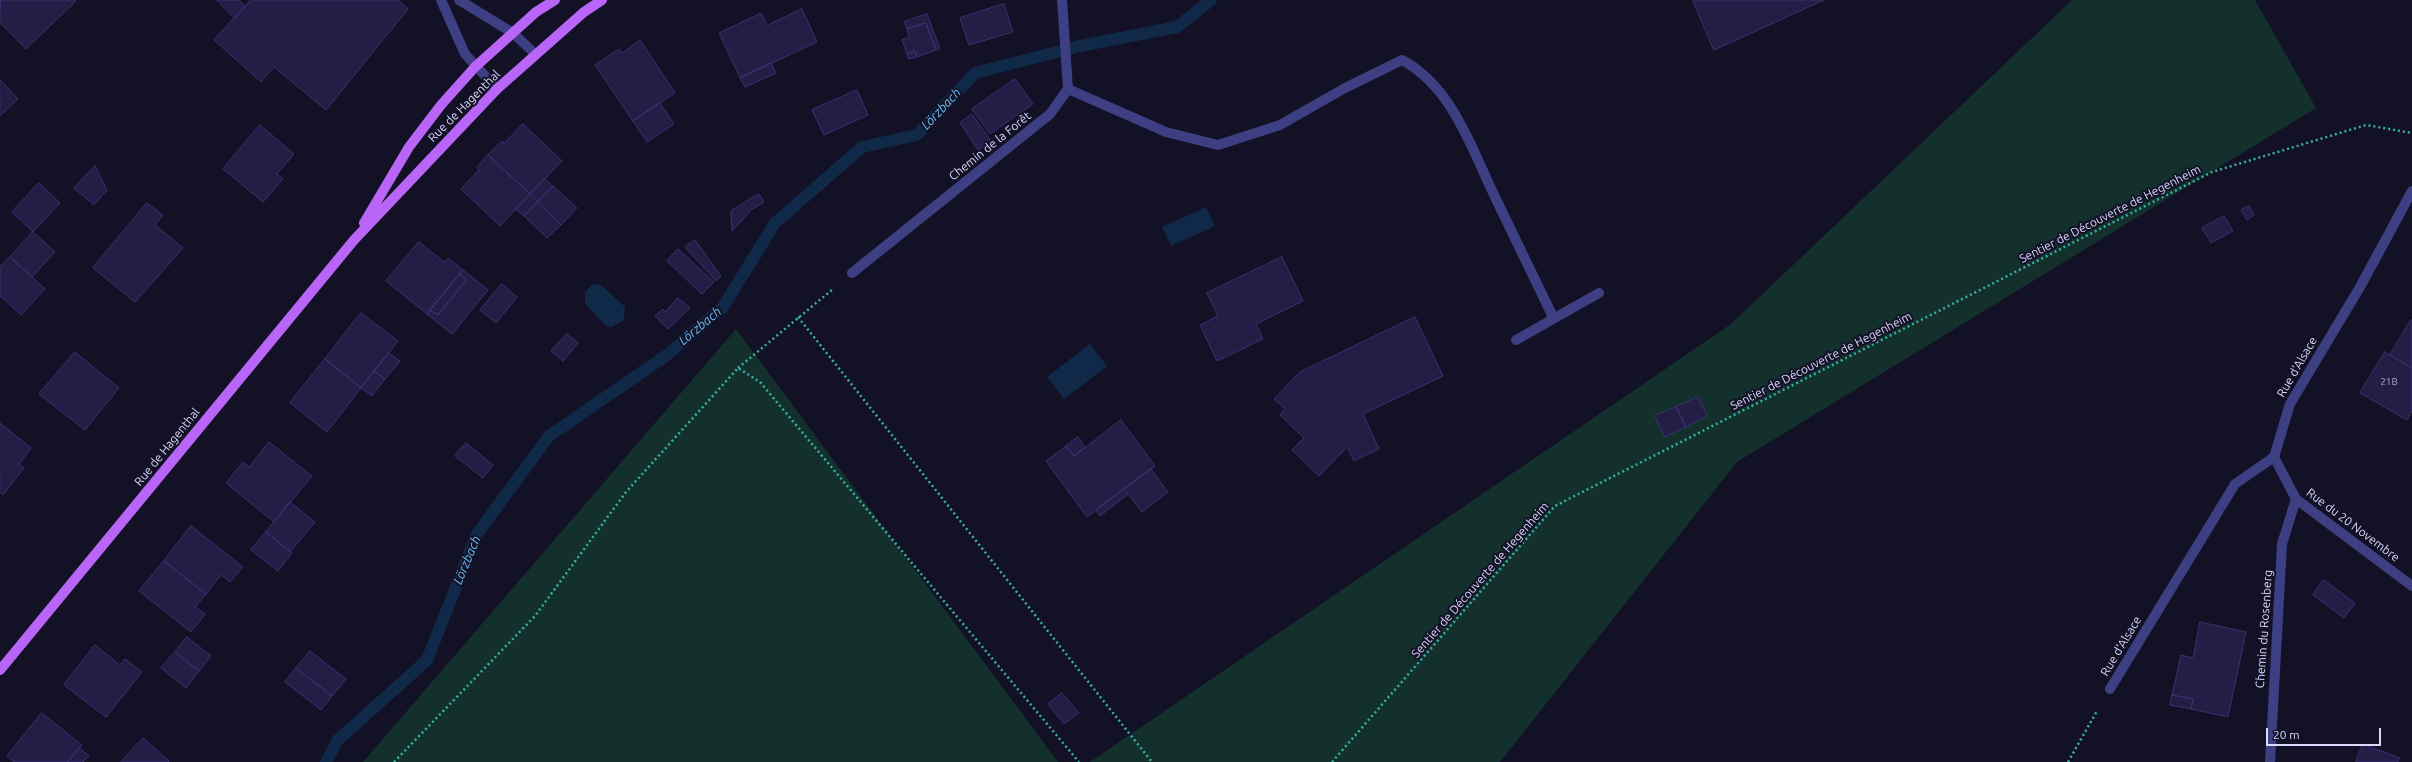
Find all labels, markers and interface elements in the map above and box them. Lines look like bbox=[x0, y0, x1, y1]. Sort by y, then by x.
street label: Rue de Hagenthal bbox=[425, 67, 503, 145]
water label: Lörzbach bbox=[918, 85, 964, 133]
street label: Chemin de la Forêt bbox=[946, 109, 1034, 183]
street label: Sentier de Découverte de Hegenheim bbox=[2017, 162, 2203, 266]
water label: Lörzbach bbox=[675, 304, 725, 348]
street label: Sentier de Découverte de Hegenheim bbox=[1728, 309, 1914, 413]
street label: Rue d'Alsace bbox=[2274, 334, 2320, 400]
house number: 21B bbox=[2380, 376, 2398, 388]
street label: Rue de Hagenthal bbox=[131, 405, 203, 489]
street label: Rue du 20 Novembre bbox=[2303, 485, 2403, 565]
street label: Sentier de Découverte de Hegenheim bbox=[1408, 499, 1552, 661]
water label: Lörzbach bbox=[450, 533, 484, 587]
street label: Chemin du Rosenberg bbox=[2253, 569, 2275, 689]
street label: Rue d'Alsace bbox=[2097, 613, 2145, 679]
scale bar bbox=[2268, 720, 2383, 746]
text: 20 m bbox=[2273, 728, 2300, 741]

